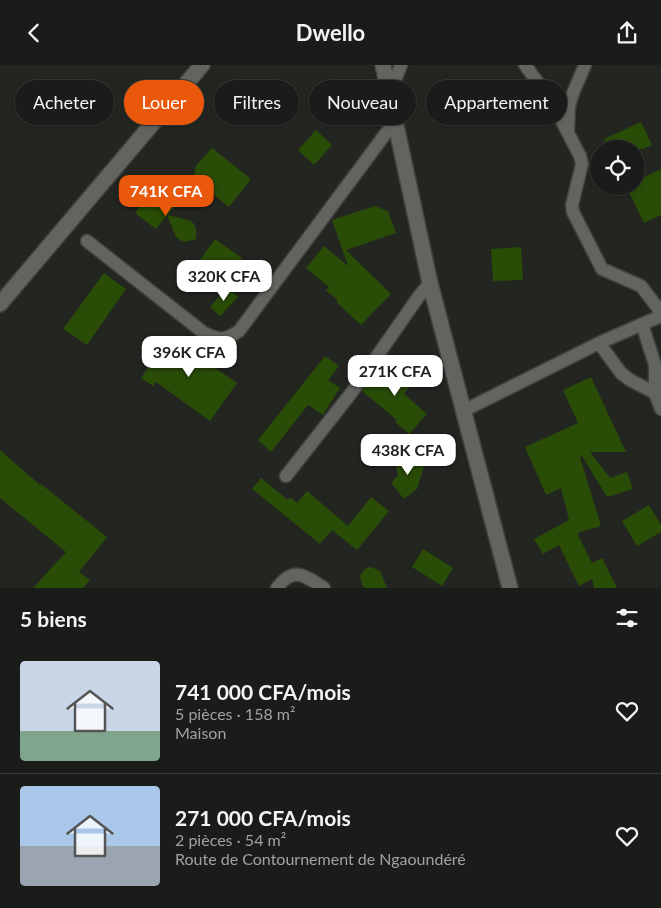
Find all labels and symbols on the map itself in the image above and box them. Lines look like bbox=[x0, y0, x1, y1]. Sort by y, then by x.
pin: 741K CFA bbox=[114, 175, 218, 217]
pin: 320K CFA bbox=[172, 259, 276, 302]
pin: 396K CFA bbox=[137, 335, 241, 378]
pin: 271K CFA bbox=[343, 355, 447, 397]
pin: 438K CFA bbox=[356, 433, 460, 476]

